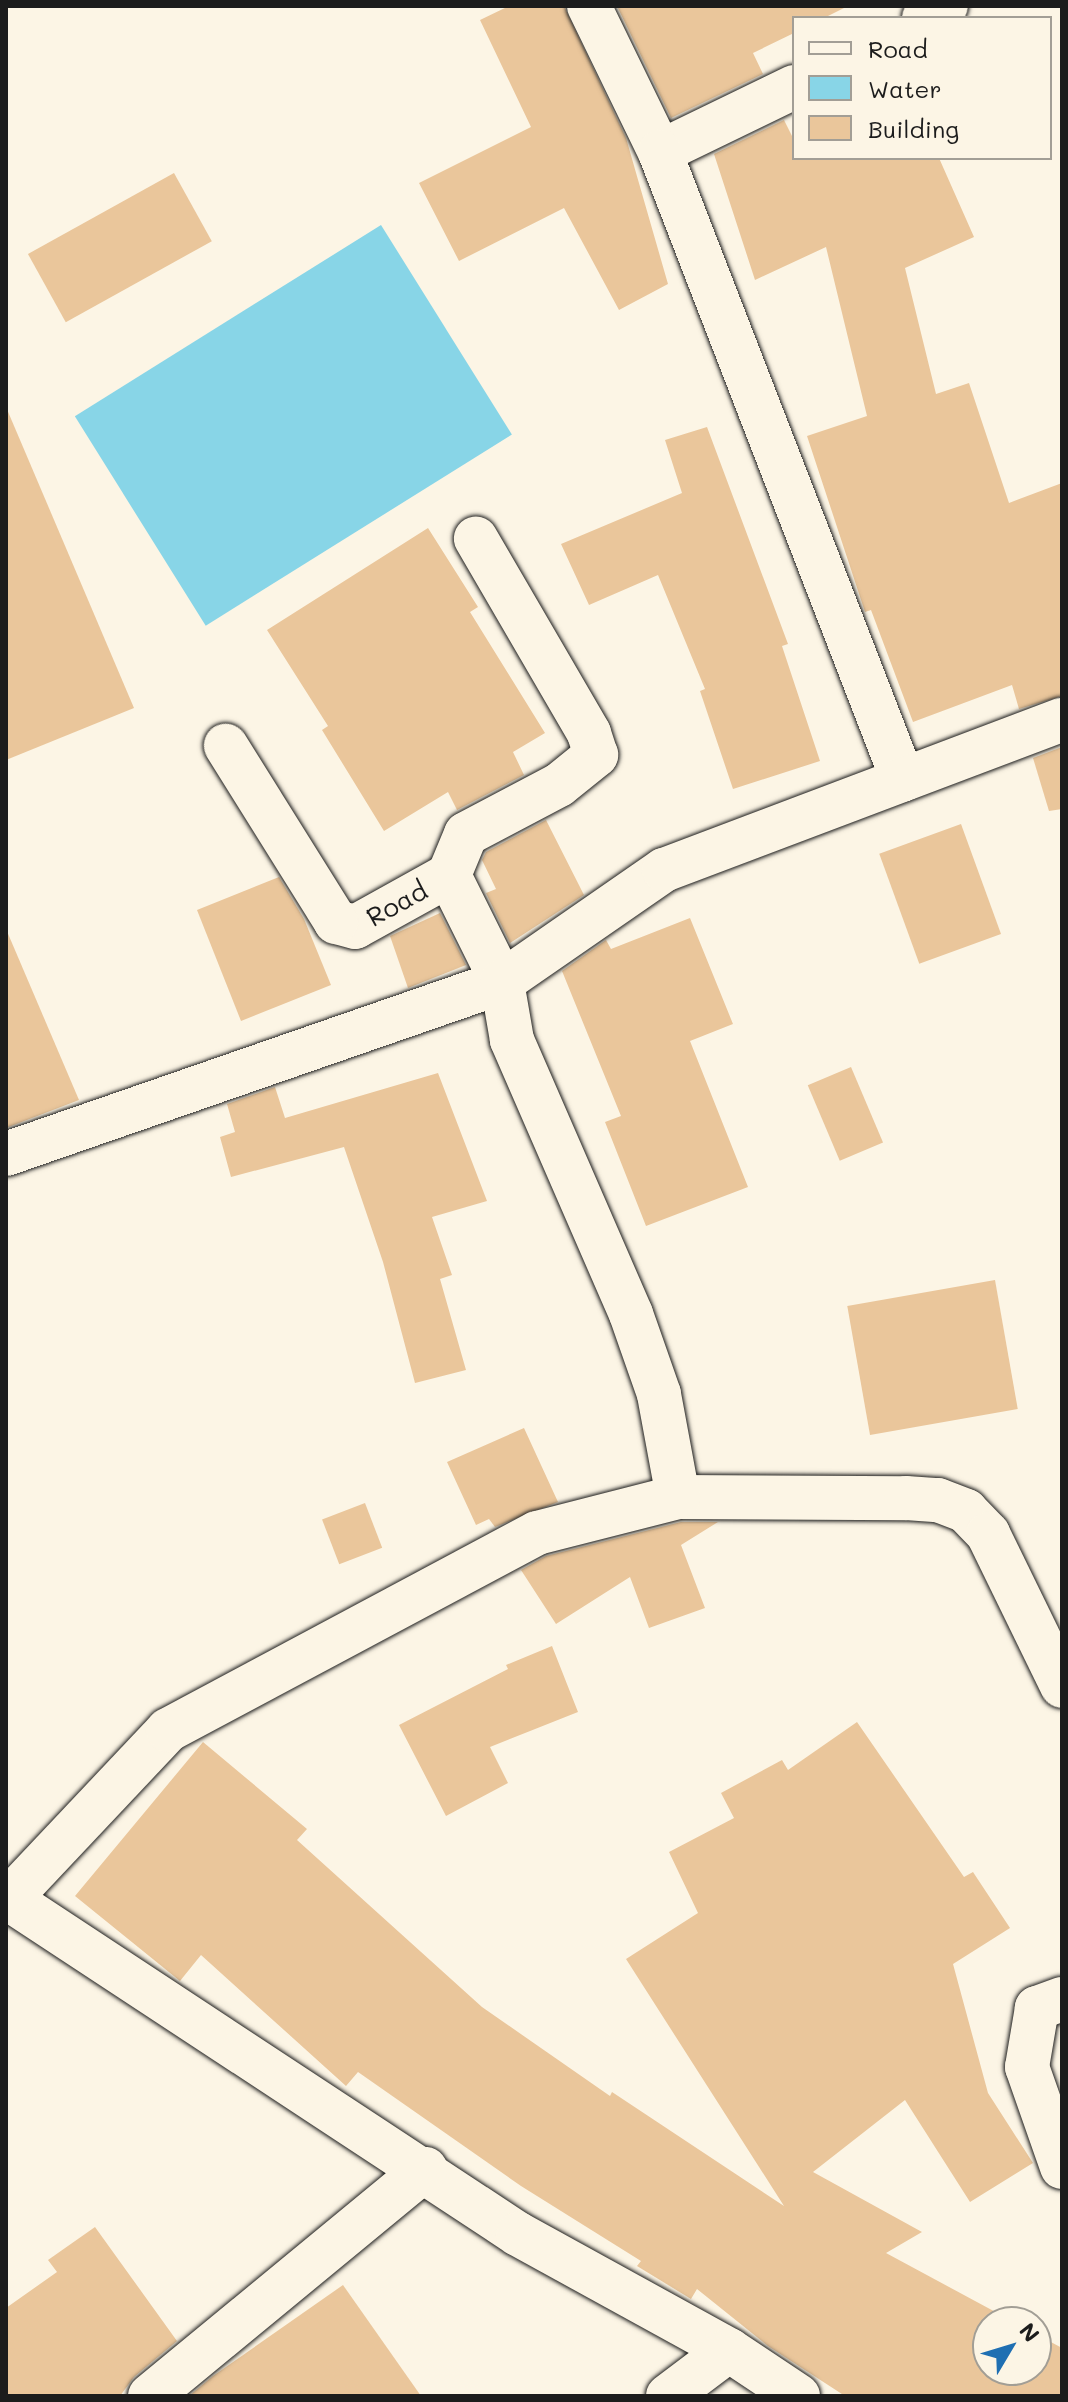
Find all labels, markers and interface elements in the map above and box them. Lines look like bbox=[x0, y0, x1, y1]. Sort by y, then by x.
legend bbox=[792, 16, 1052, 160]
text: Road bbox=[868, 33, 928, 64]
text: Water bbox=[868, 73, 942, 104]
text: Building bbox=[868, 113, 959, 144]
street label: Road bbox=[361, 875, 433, 933]
north arrow bbox=[972, 2306, 1052, 2386]
text: N bbox=[1013, 2317, 1046, 2348]

